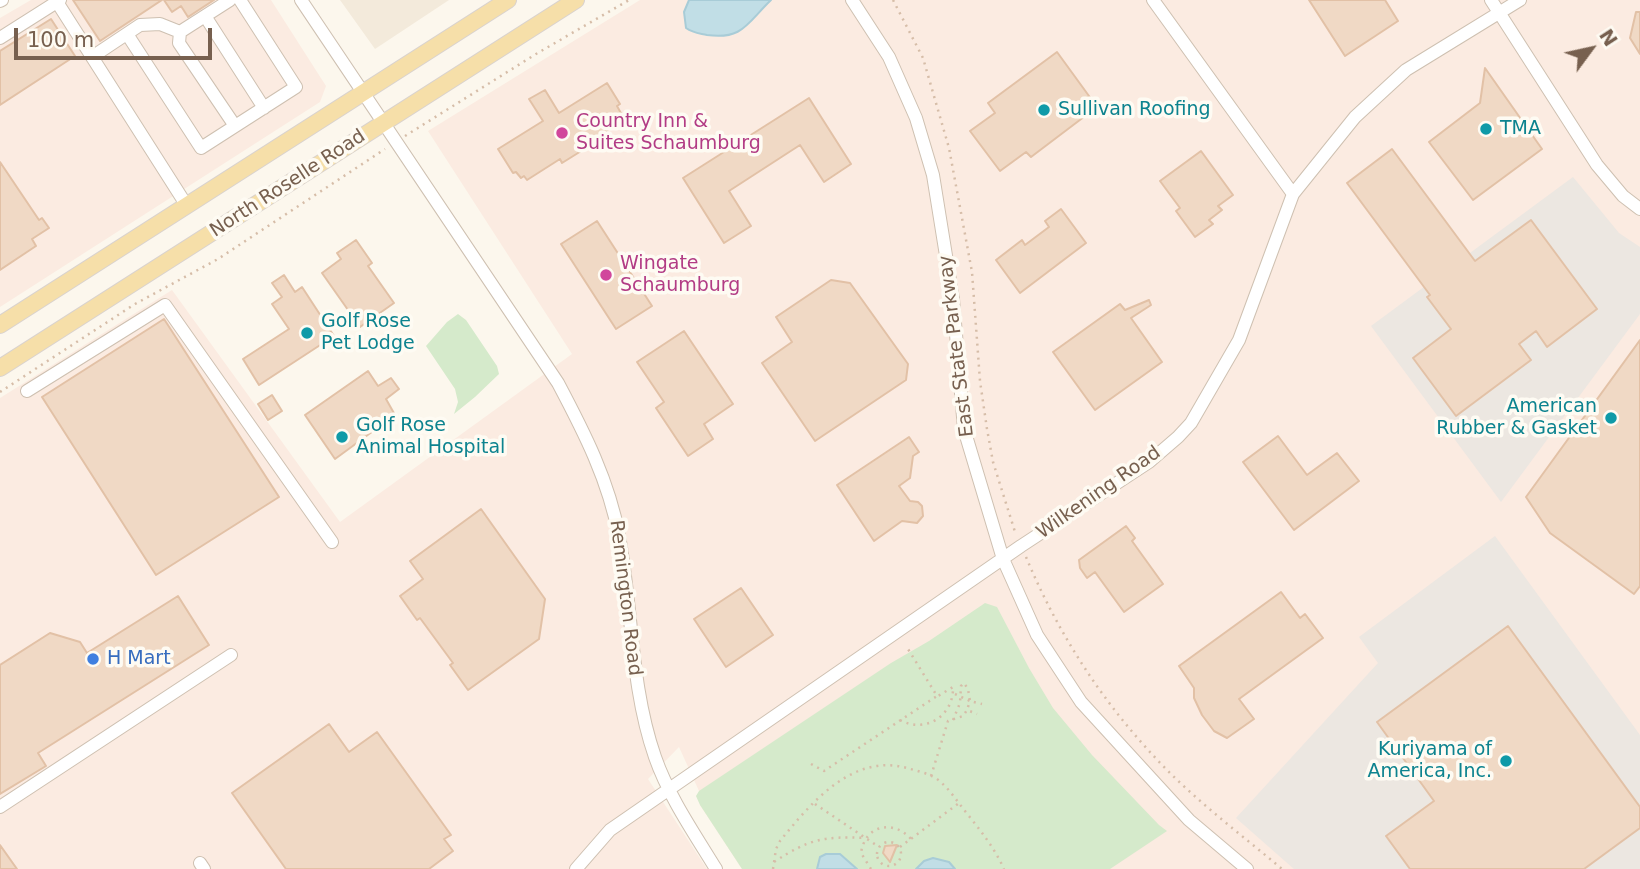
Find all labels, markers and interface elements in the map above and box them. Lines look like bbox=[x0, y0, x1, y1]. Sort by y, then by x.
scale bar bbox=[18, 14, 215, 58]
north arrow bbox=[1556, 14, 1626, 84]
text: N bbox=[1595, 25, 1622, 50]
text: 100 m bbox=[27, 28, 94, 52]
place label: Sullivan Roofing bbox=[1058, 99, 1211, 121]
marker: Sullivan Roofing bbox=[1036, 102, 1052, 118]
place label: Country Inn & Suites Schaumburg bbox=[576, 111, 761, 155]
place label: TMA bbox=[1500, 118, 1541, 140]
marker: TMA bbox=[1478, 121, 1494, 137]
street label: North Roselle Road bbox=[206, 125, 370, 243]
marker: Country Inn & Suites Schaumburg bbox=[554, 125, 570, 141]
place label: Wingate Schaumburg bbox=[620, 253, 740, 297]
street label: East State Parkway bbox=[935, 254, 979, 438]
marker: Wingate Schaumburg bbox=[598, 267, 614, 283]
place label: Golf Rose Pet Lodge bbox=[321, 311, 415, 355]
marker: Golf Rose Pet Lodge bbox=[299, 325, 315, 341]
place label: American Rubber & Gasket bbox=[1436, 396, 1597, 440]
marker: American Rubber & Gasket bbox=[1603, 410, 1619, 426]
place label: Golf Rose Animal Hospital bbox=[356, 415, 505, 459]
marker: Golf Rose Animal Hospital bbox=[334, 429, 350, 445]
street label: Wilkening Road bbox=[1033, 442, 1165, 544]
street label: Remington Road bbox=[604, 519, 646, 677]
place label: H Mart bbox=[107, 648, 171, 670]
marker: H Mart bbox=[85, 651, 101, 667]
place label: Kuriyama of America, Inc. bbox=[1367, 739, 1492, 783]
marker: Kuriyama of America, Inc. bbox=[1498, 753, 1514, 769]

